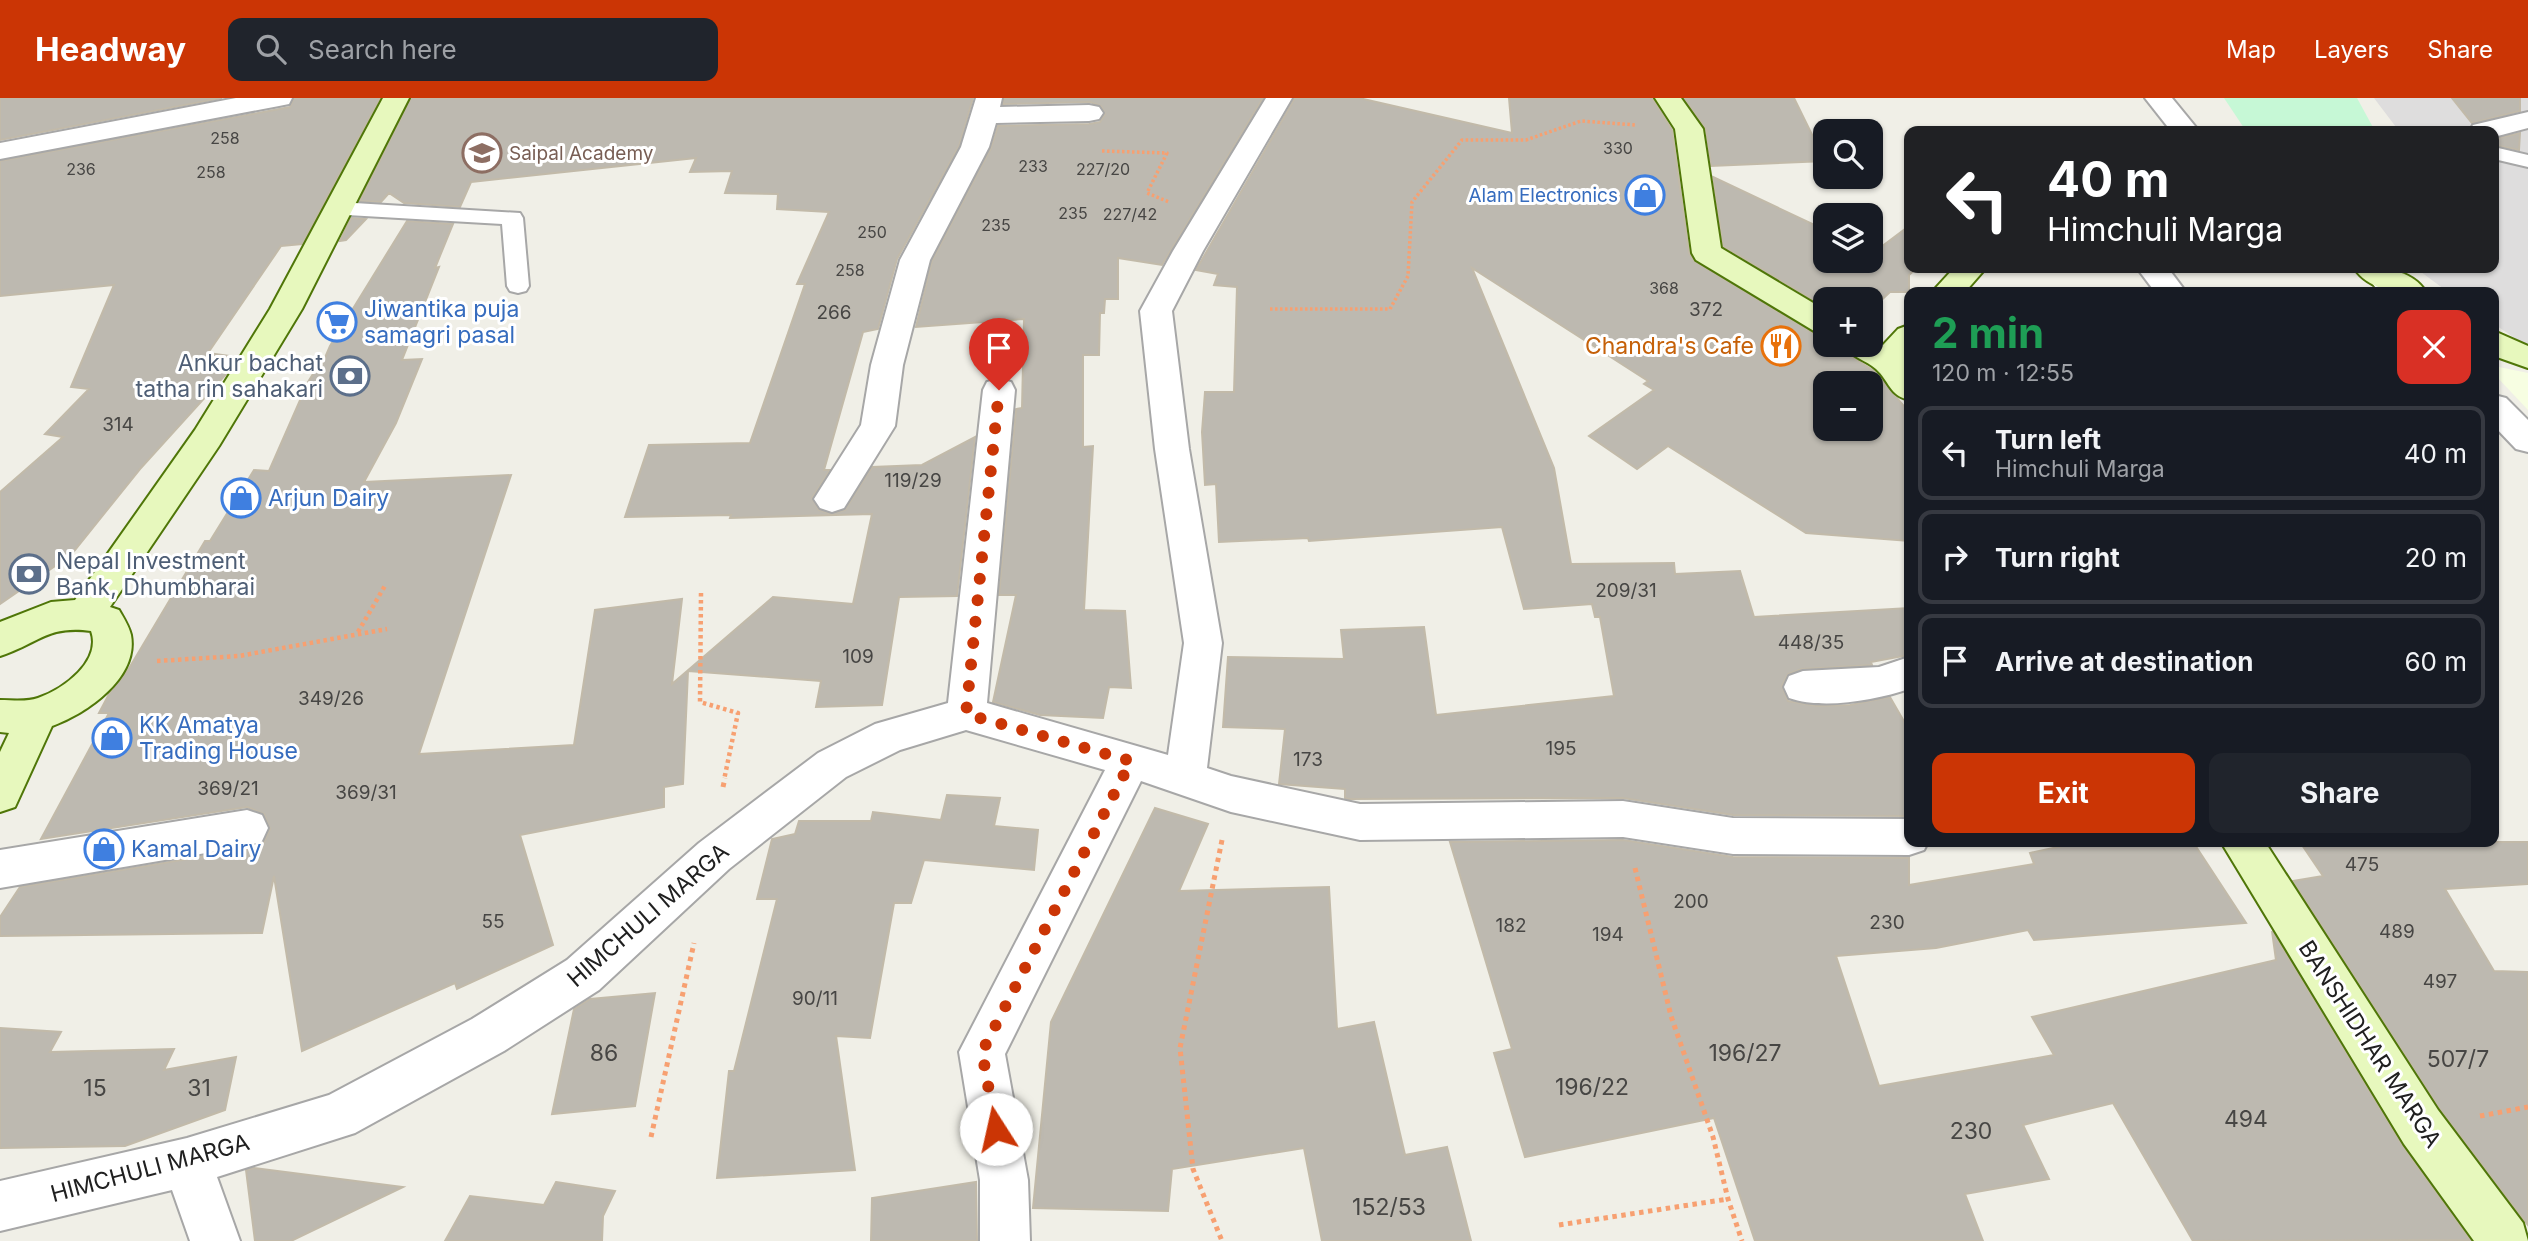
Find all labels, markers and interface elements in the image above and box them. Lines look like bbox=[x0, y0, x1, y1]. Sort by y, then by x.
search box bbox=[228, 18, 718, 81]
text: Headway bbox=[35, 29, 186, 69]
icon: search bbox=[252, 30, 290, 68]
text: Search here bbox=[308, 34, 457, 65]
text: Map bbox=[2226, 35, 2276, 64]
text: Layers bbox=[2314, 35, 2389, 64]
text: Share bbox=[2427, 35, 2493, 64]
map controls bbox=[1813, 119, 1883, 441]
button: search bbox=[1813, 119, 1883, 189]
house number: 258 bbox=[210, 128, 240, 148]
school or university icon: Saipal Academy bbox=[461, 132, 503, 174]
house number: 330 bbox=[1603, 138, 1633, 158]
place label: Saipal Academy bbox=[509, 142, 654, 165]
text: 40 m bbox=[2047, 150, 2170, 209]
icon: left bbox=[1932, 154, 2023, 245]
house number: 233 bbox=[1018, 156, 1048, 176]
house number: 236 bbox=[66, 159, 96, 179]
house number: 227/20 bbox=[1076, 159, 1130, 179]
house number: 258 bbox=[196, 162, 226, 182]
shop icon: Alam Electronics bbox=[1624, 174, 1666, 216]
place label: Alam Electronics bbox=[1469, 184, 1618, 207]
house number: 235 bbox=[1058, 203, 1088, 223]
button: layers bbox=[1813, 203, 1883, 273]
house number: 227/42 bbox=[1103, 204, 1157, 224]
text: Himchuli Marga bbox=[2047, 210, 2283, 249]
house number: 235 bbox=[981, 215, 1011, 235]
house number: 250 bbox=[857, 222, 887, 242]
house number: 258 bbox=[835, 260, 865, 280]
house number: 368 bbox=[1649, 278, 1679, 298]
button: + bbox=[1813, 287, 1883, 357]
place label: Jiwantika puja samagri pasal bbox=[364, 295, 519, 349]
house number: 372 bbox=[1689, 298, 1723, 321]
supermarket icon: Jiwantika puja samagri pasal bbox=[316, 301, 358, 343]
house number: 266 bbox=[816, 301, 852, 324]
text: 2 min bbox=[1932, 307, 2044, 358]
button: close bbox=[2397, 310, 2471, 384]
pin bbox=[969, 318, 1029, 390]
restaurant icon: Chandra's Cafe bbox=[1760, 325, 1802, 367]
icon: arrive bbox=[980, 329, 1018, 367]
place label: Chandra's Cafe bbox=[1585, 332, 1754, 360]
place label: Ankur bachat tatha rin sahakari bbox=[136, 349, 323, 403]
bank icon: Ankur bachat tatha rin sahakari bbox=[329, 355, 371, 397]
text: 120 m · 12:55 bbox=[1932, 359, 2074, 387]
button: − bbox=[1813, 371, 1883, 441]
house number: 314 bbox=[102, 413, 134, 436]
text: Turn left bbox=[1995, 424, 2101, 455]
icon: left bbox=[1936, 434, 1974, 472]
text: 40 m bbox=[2404, 438, 2467, 469]
text: Himchuli Marga bbox=[1995, 455, 2165, 483]
house number: 119/29 bbox=[884, 469, 942, 492]
shop icon: Arjun Dairy bbox=[220, 477, 262, 519]
place label: Arjun Dairy bbox=[268, 484, 389, 512]
icon: right bbox=[1936, 538, 1974, 576]
text: Turn right bbox=[1995, 542, 2120, 573]
text: 20 m bbox=[2405, 542, 2467, 573]
place label: Nepal Investment Bank, Dhumbharai bbox=[56, 547, 255, 601]
bank icon: Nepal Investment Bank, Dhumbharai bbox=[8, 553, 50, 595]
house number: 209/31 bbox=[1595, 579, 1657, 602]
house number: 448/35 bbox=[1778, 631, 1844, 654]
icon: arrive bbox=[1936, 642, 1974, 680]
house number: 109 bbox=[842, 645, 874, 668]
text: Arrive at destination bbox=[1995, 646, 2254, 677]
text: 60 m bbox=[2404, 646, 2467, 677]
house number: 349/26 bbox=[298, 687, 364, 710]
place label: KK Amatya Trading House bbox=[139, 711, 298, 765]
shop icon: KK Amatya Trading House bbox=[91, 717, 133, 759]
house number: 195 bbox=[1545, 737, 1577, 760]
house number: 173 bbox=[1293, 748, 1323, 771]
button: Exit bbox=[1932, 753, 2195, 833]
button: Share bbox=[2209, 753, 2471, 833]
house number: 369/21 bbox=[197, 777, 259, 800]
house number: 369/31 bbox=[335, 781, 397, 804]
shop icon: Kamal Dairy bbox=[83, 828, 125, 870]
place label: Kamal Dairy bbox=[131, 835, 262, 863]
street label: HIMCHULI MARGA bbox=[562, 837, 735, 993]
house number: 475 bbox=[2345, 853, 2379, 876]
house number: 200 bbox=[1673, 890, 1709, 913]
house number: 55 bbox=[481, 910, 505, 933]
house number: 230 bbox=[1869, 911, 1905, 934]
house number: 182 bbox=[1495, 914, 1527, 937]
house number: 489 bbox=[2379, 920, 2415, 943]
house number: 194 bbox=[1592, 923, 1624, 946]
street label: BANSHIDHAR MARGA bbox=[2293, 935, 2447, 1153]
house number: 497 bbox=[2423, 970, 2457, 993]
house number: 90/11 bbox=[792, 987, 838, 1010]
house number: 86 bbox=[590, 1039, 618, 1067]
house number: 196/27 bbox=[1708, 1039, 1782, 1067]
house number: 507/7 bbox=[2427, 1045, 2489, 1073]
house number: 196/22 bbox=[1555, 1073, 1629, 1101]
house number: 15 bbox=[83, 1074, 107, 1102]
house number: 31 bbox=[187, 1074, 211, 1102]
position arrow bbox=[959, 1092, 1033, 1166]
house number: 494 bbox=[2224, 1105, 2268, 1133]
house number: 230 bbox=[1950, 1117, 1992, 1145]
street label: HIMCHULI MARGA bbox=[48, 1128, 253, 1208]
house number: 152/53 bbox=[1352, 1193, 1426, 1221]

